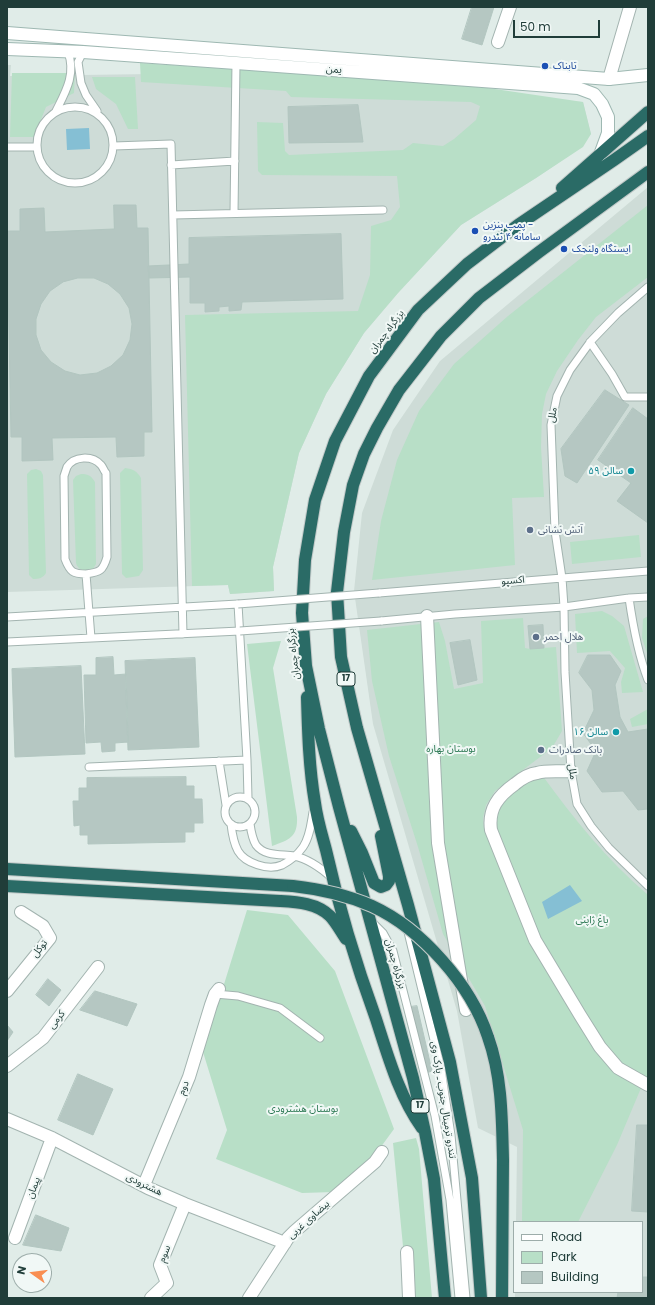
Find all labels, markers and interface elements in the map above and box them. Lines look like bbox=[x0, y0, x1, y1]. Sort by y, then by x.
scale bar bbox=[515, 12, 602, 38]
text: 50 m bbox=[520, 18, 551, 35]
place label: تابناک bbox=[553, 60, 577, 72]
marker: تابناک bbox=[540, 61, 550, 71]
street label: یمن bbox=[326, 63, 342, 77]
place label: پمپ بنزین - سامانه ۴ تندرو bbox=[483, 219, 540, 242]
marker: پمپ بنزین - سامانه ۴ تندرو bbox=[470, 226, 480, 236]
place label: ایستگاه ولنجک bbox=[572, 243, 631, 255]
marker: ایستگاه ولنجک bbox=[559, 244, 569, 254]
street label: بزرگراه چمران bbox=[367, 308, 407, 356]
street label: ملل bbox=[546, 406, 560, 424]
place label: سالن ۵۹ bbox=[588, 465, 623, 477]
marker: سالن ۵۹ bbox=[626, 466, 636, 476]
place label: آتش نشانی bbox=[538, 524, 583, 536]
marker: آتش نشانی bbox=[525, 525, 535, 535]
street label: اکسپو bbox=[501, 574, 525, 588]
street label: بزرگراه چمران bbox=[285, 628, 303, 680]
place label: هلال احمر bbox=[544, 631, 583, 643]
marker: هلال احمر bbox=[531, 632, 541, 642]
road number: 17 bbox=[337, 672, 355, 686]
place label: سالن ۱۶ bbox=[573, 726, 608, 738]
marker: سالن ۱۶ bbox=[611, 727, 621, 737]
park label: بوستان بهاره bbox=[426, 743, 476, 755]
place label: بانک صادرات bbox=[549, 744, 602, 756]
marker: بانک صادرات bbox=[536, 745, 546, 755]
street label: ملل bbox=[565, 764, 579, 780]
park label: باغ ژاپنی bbox=[576, 914, 608, 926]
street label: توکل bbox=[29, 938, 51, 960]
street label: بزرگراه چمران bbox=[382, 938, 408, 990]
street label: کرمی bbox=[46, 1008, 68, 1032]
street label: تندرو ترمینال جنوب ـ پارک وی bbox=[428, 1040, 458, 1160]
street label: دوم bbox=[176, 1079, 192, 1097]
road number: 17 bbox=[411, 1099, 429, 1113]
park label: بوستان هشترودی bbox=[268, 1103, 338, 1115]
street label: هشترودی bbox=[124, 1171, 164, 1199]
street label: پیمان bbox=[25, 1175, 43, 1201]
street label: بیضاوی غربی bbox=[286, 1198, 332, 1242]
legend bbox=[513, 1221, 643, 1293]
text: Road bbox=[551, 1228, 582, 1245]
street label: سوم bbox=[156, 1244, 174, 1264]
text: Park bbox=[551, 1248, 577, 1265]
north arrow bbox=[12, 1253, 52, 1293]
text: N bbox=[13, 1264, 30, 1276]
text: Building bbox=[551, 1268, 599, 1285]

